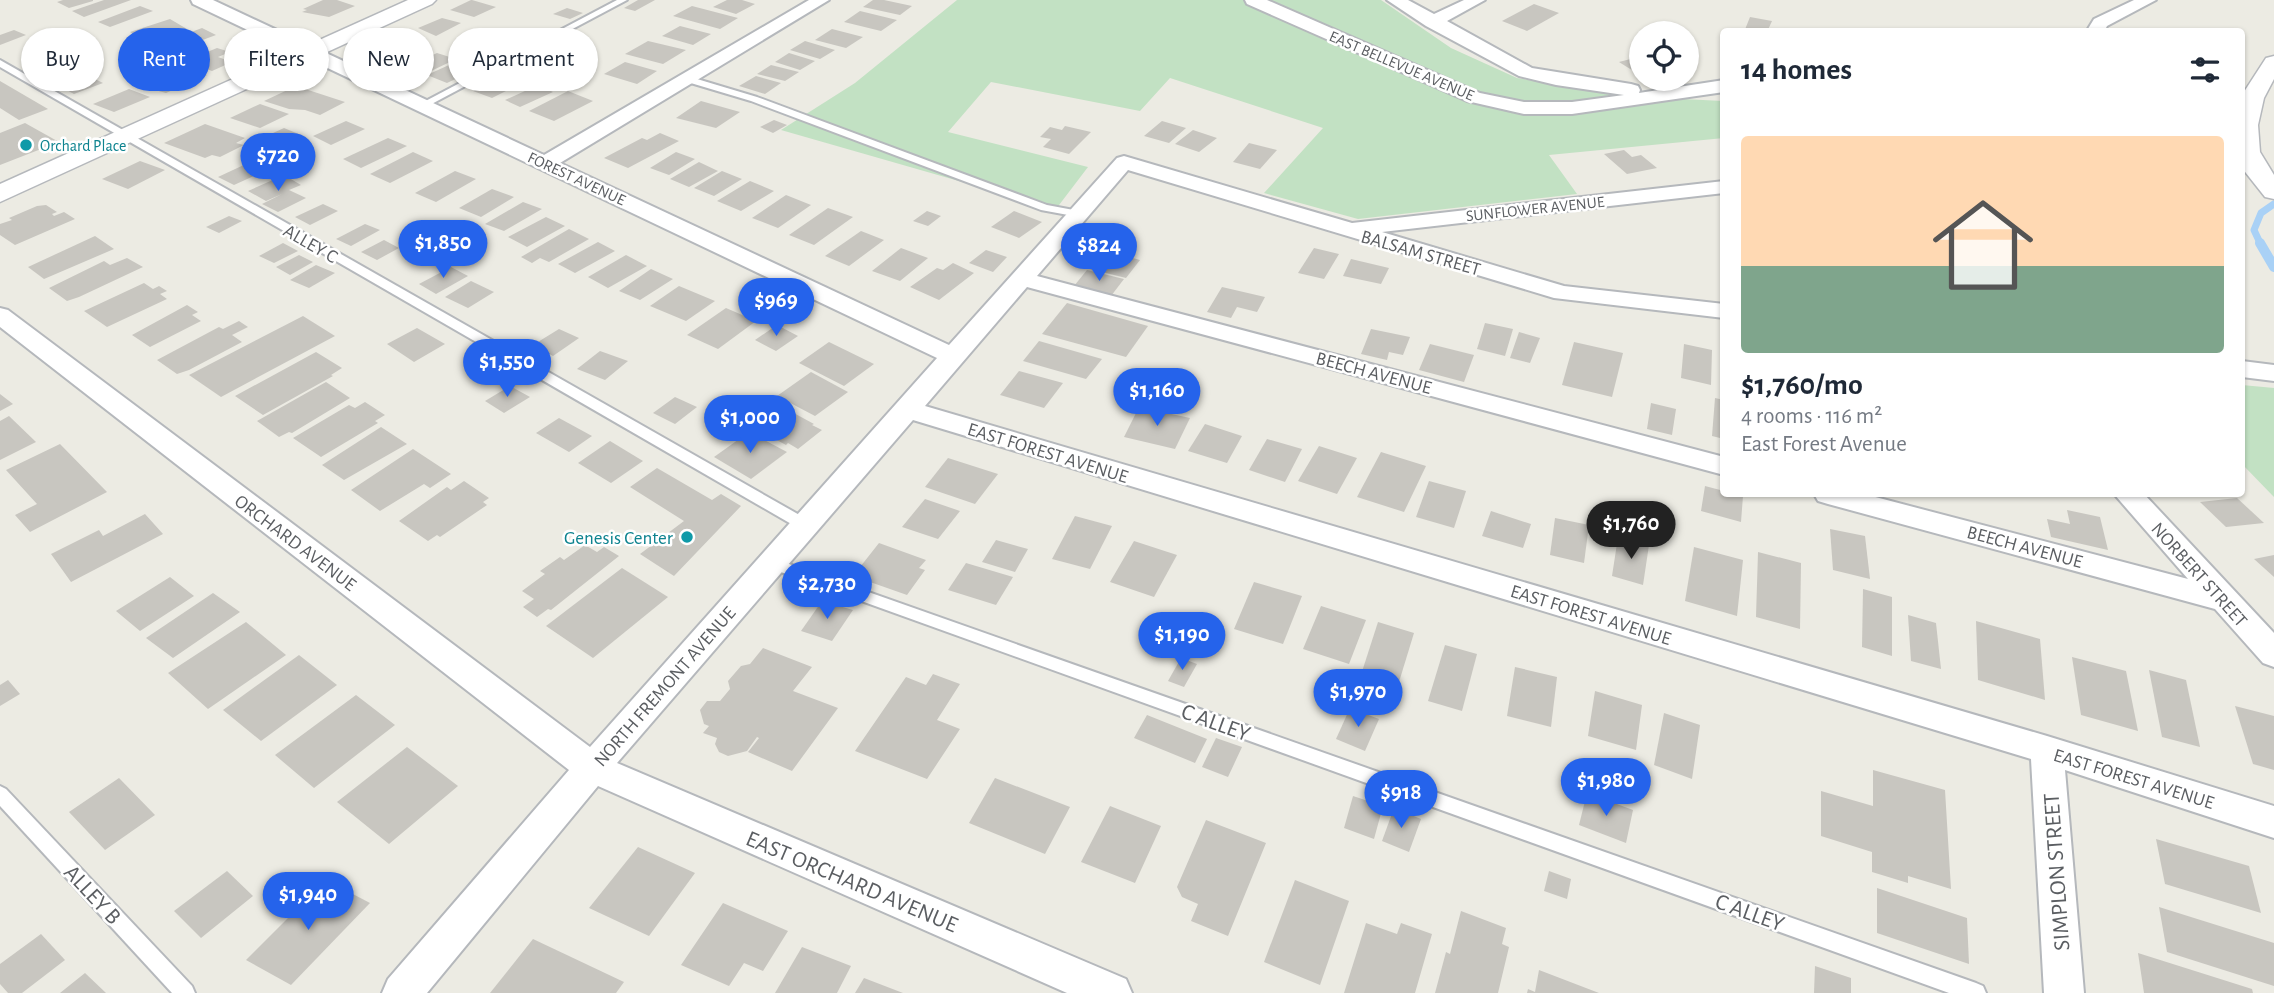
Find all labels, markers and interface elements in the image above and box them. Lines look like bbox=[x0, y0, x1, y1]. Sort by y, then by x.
map controls bbox=[1629, 21, 1699, 91]
button: locate bbox=[1629, 21, 1699, 91]
chip: Buy bbox=[21, 28, 104, 91]
chip: Rent bbox=[118, 28, 210, 91]
chip: Filters bbox=[224, 28, 329, 91]
chip: New bbox=[343, 28, 434, 91]
chip: Apartment bbox=[448, 28, 598, 91]
street label: EAST BELLEVUE AVENUE bbox=[1327, 28, 1477, 104]
icon: filters bbox=[2186, 51, 2224, 89]
text: 14 homes bbox=[1741, 55, 1852, 85]
pin: $720 bbox=[237, 134, 319, 193]
marker: Orchard Place bbox=[18, 137, 34, 153]
place label: Orchard Place bbox=[40, 138, 126, 154]
text: $720 bbox=[256, 144, 300, 167]
street label: FOREST AVENUE bbox=[525, 149, 628, 209]
icon: home bbox=[1920, 182, 2046, 308]
street label: SUNFLOWER AVENUE bbox=[1465, 194, 1605, 224]
pin: $1,850 bbox=[386, 220, 500, 280]
street label: ALLEY C bbox=[280, 221, 341, 267]
pin: $824 bbox=[1058, 224, 1140, 283]
street label: BALSAM STREET bbox=[1359, 227, 1482, 280]
text: $1,850 bbox=[414, 231, 472, 254]
text: $824 bbox=[1077, 234, 1121, 257]
pin: $969 bbox=[735, 278, 817, 338]
text: $969 bbox=[754, 289, 798, 312]
pin: $1,550 bbox=[450, 340, 564, 399]
street label: BEECH AVENUE bbox=[1314, 349, 1433, 398]
text: $1,550 bbox=[479, 350, 535, 373]
pin: $1,160 bbox=[1100, 368, 1214, 428]
text: $1,760/mo bbox=[1741, 370, 1863, 400]
text: $1,160 bbox=[1129, 379, 1185, 402]
pin: $1,000 bbox=[693, 396, 807, 455]
text: 4 rooms · 116 m² bbox=[1741, 405, 1882, 428]
text: $1,000 bbox=[720, 406, 780, 429]
street label: EAST FOREST AVENUE bbox=[965, 420, 1130, 487]
text: East Forest Avenue bbox=[1741, 433, 1907, 456]
street label: ORCHARD AVENUE bbox=[231, 491, 359, 595]
pin: $1,760 bbox=[1574, 502, 1688, 561]
text: $1,760 bbox=[1603, 512, 1659, 535]
street label: NORBERT STREET bbox=[2147, 519, 2250, 631]
street label: BEECH AVENUE bbox=[1965, 523, 2084, 572]
place label: Genesis Center bbox=[564, 529, 673, 548]
marker: Genesis Center bbox=[679, 529, 695, 545]
pin: $2,730 bbox=[770, 562, 884, 621]
text: $2,730 bbox=[798, 572, 856, 595]
street label: EAST FOREST AVENUE bbox=[1508, 582, 1673, 649]
street label: NORTH FREMONT AVENUE bbox=[591, 604, 739, 770]
pin: $1,190 bbox=[1125, 612, 1239, 672]
text: $1,190 bbox=[1154, 623, 1210, 646]
pin: $1,970 bbox=[1301, 670, 1415, 729]
text: $1,970 bbox=[1330, 680, 1386, 703]
street label: C ALLEY bbox=[1178, 700, 1253, 746]
street label: EAST FOREST AVENUE bbox=[2051, 746, 2216, 813]
pin: $1,980 bbox=[1549, 758, 1663, 818]
text: $1,980 bbox=[1577, 769, 1635, 792]
pin: $918 bbox=[1360, 770, 1442, 830]
text: $918 bbox=[1380, 781, 1422, 804]
street label: SIMPLON STREET bbox=[2041, 792, 2074, 951]
street label: EAST ORCHARD AVENUE bbox=[742, 827, 961, 937]
street label: ALLEY B bbox=[59, 861, 125, 929]
pin: $1,940 bbox=[251, 872, 365, 932]
text: $1,940 bbox=[279, 883, 337, 906]
street label: C ALLEY bbox=[1712, 890, 1787, 936]

